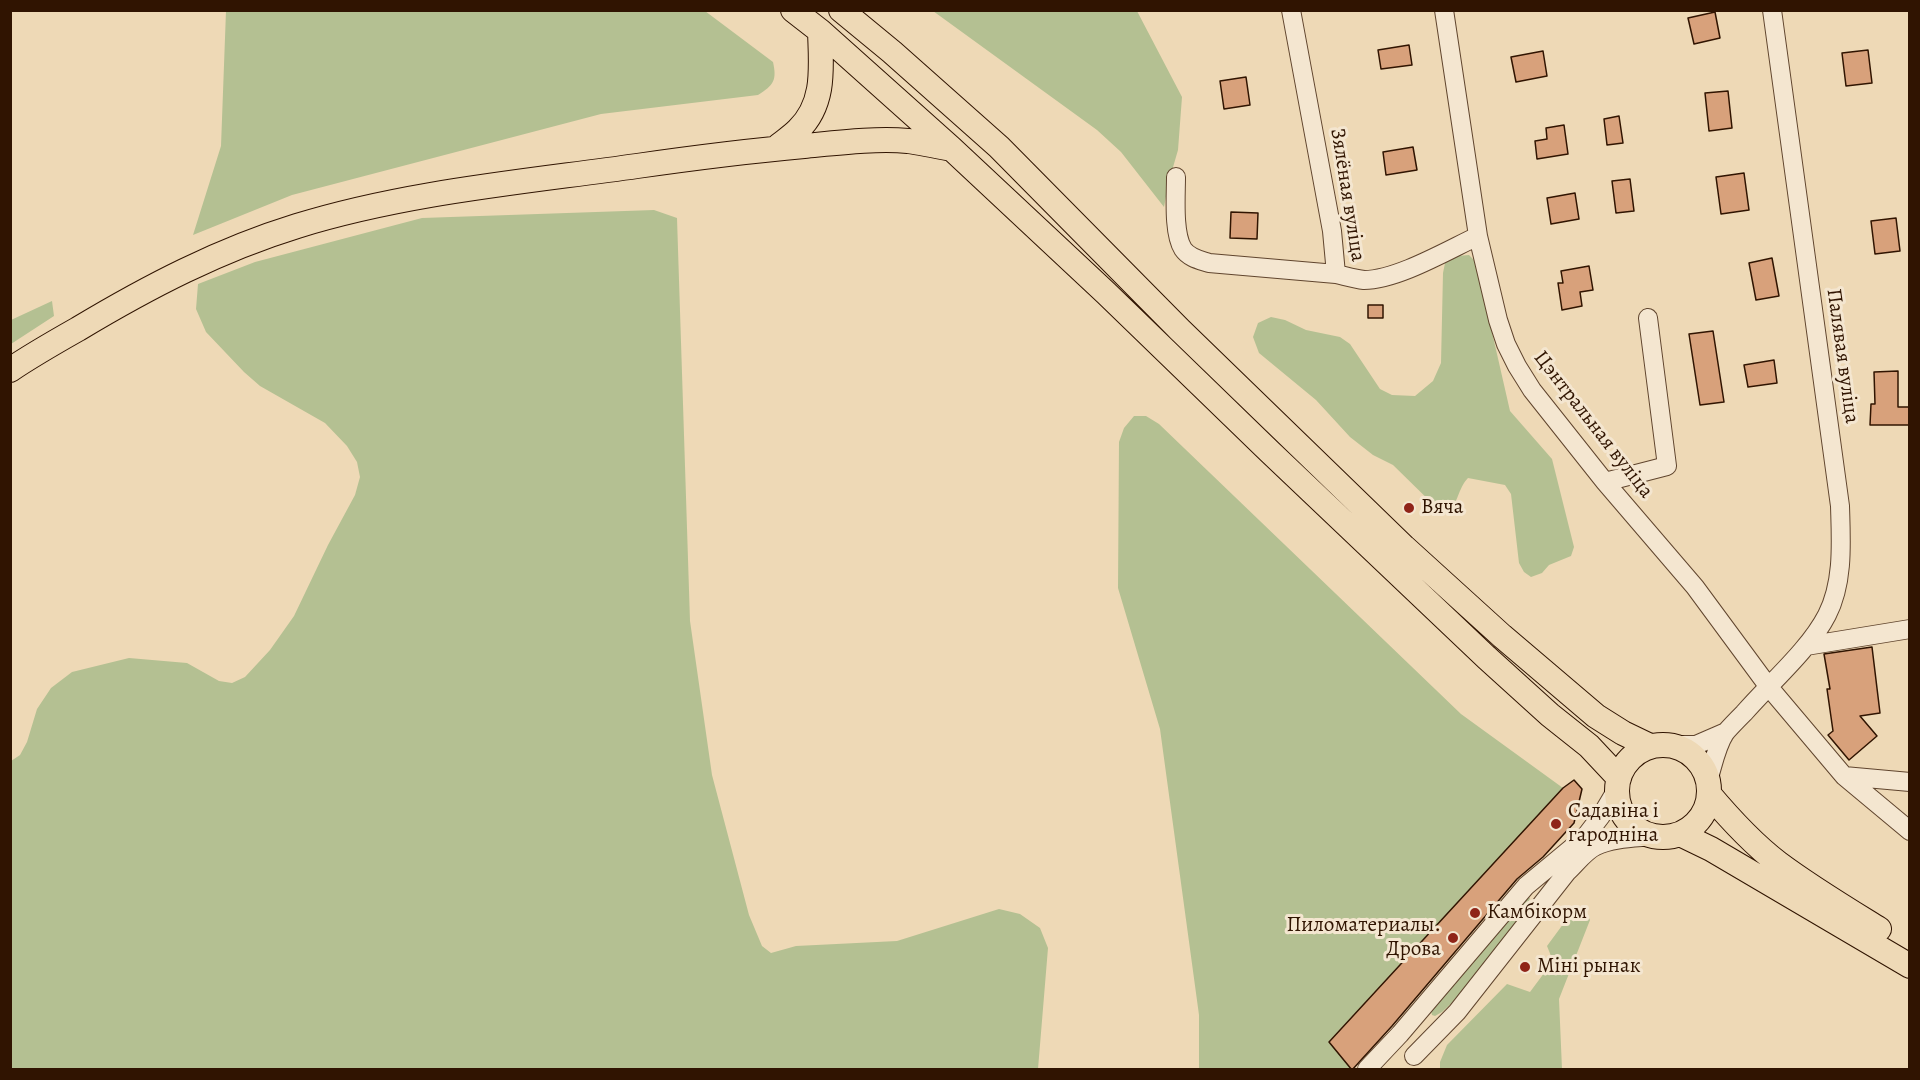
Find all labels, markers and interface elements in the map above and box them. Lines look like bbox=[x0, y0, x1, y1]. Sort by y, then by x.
street label: Зялёная вуліца bbox=[1324, 127, 1370, 263]
street label: Палявая вуліца bbox=[1820, 287, 1864, 425]
street label: Цэнтральная вуліца bbox=[1528, 346, 1658, 504]
place label: Вяча bbox=[1421, 495, 1463, 521]
marker: Вяча bbox=[1402, 501, 1416, 515]
place label: Садавіна і гародніна bbox=[1568, 799, 1659, 849]
marker: Садавіна і гародніна bbox=[1549, 817, 1563, 831]
place label: Камбікорм bbox=[1487, 900, 1587, 926]
marker: Камбікорм bbox=[1468, 906, 1482, 920]
place label: Пиломатериалы. Дрова bbox=[1286, 913, 1441, 963]
marker: Пиломатериалы. Дрова bbox=[1446, 931, 1460, 945]
place label: Міні рынак bbox=[1537, 954, 1641, 980]
marker: Міні рынак bbox=[1518, 960, 1532, 974]

